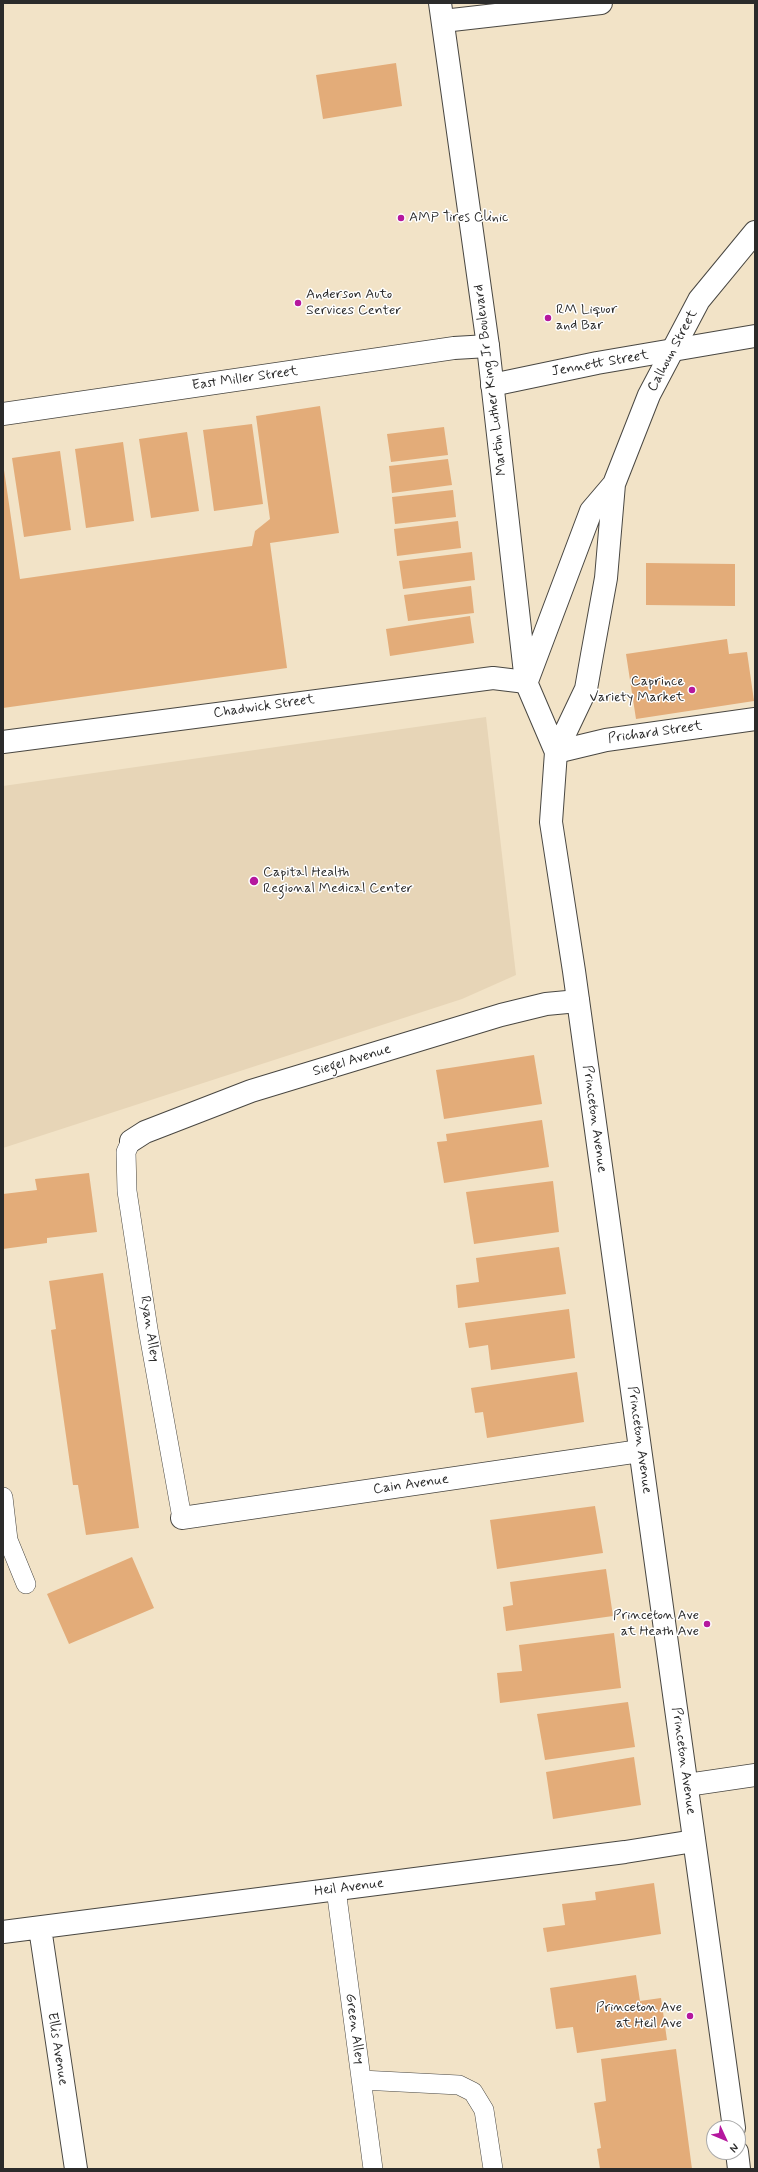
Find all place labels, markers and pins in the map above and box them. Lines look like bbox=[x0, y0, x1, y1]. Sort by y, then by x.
place label: AMP Tires Clinic bbox=[409, 210, 508, 226]
marker: AMP Tires Clinic bbox=[396, 213, 406, 223]
place label: Anderson Auto Services Center bbox=[306, 287, 401, 320]
marker: Anderson Auto Services Center bbox=[293, 298, 303, 308]
place label: RM Liquor and Bar bbox=[556, 302, 617, 334]
marker: RM Liquor and Bar bbox=[543, 313, 553, 323]
place label: Caprince Variety Market bbox=[590, 674, 684, 706]
marker: Caprince Variety Market bbox=[687, 685, 697, 695]
place label: Capital Health Regional Medical Center bbox=[263, 865, 413, 898]
marker: Capital Health Regional Medical Center bbox=[248, 875, 260, 887]
place label: Princeton Ave at Heath Ave bbox=[613, 1608, 699, 1640]
marker: Princeton Ave at Heath Ave bbox=[702, 1619, 712, 1629]
place label: Princeton Ave at Heil Ave bbox=[596, 2000, 682, 2032]
marker: Princeton Ave at Heil Ave bbox=[685, 2011, 695, 2021]

